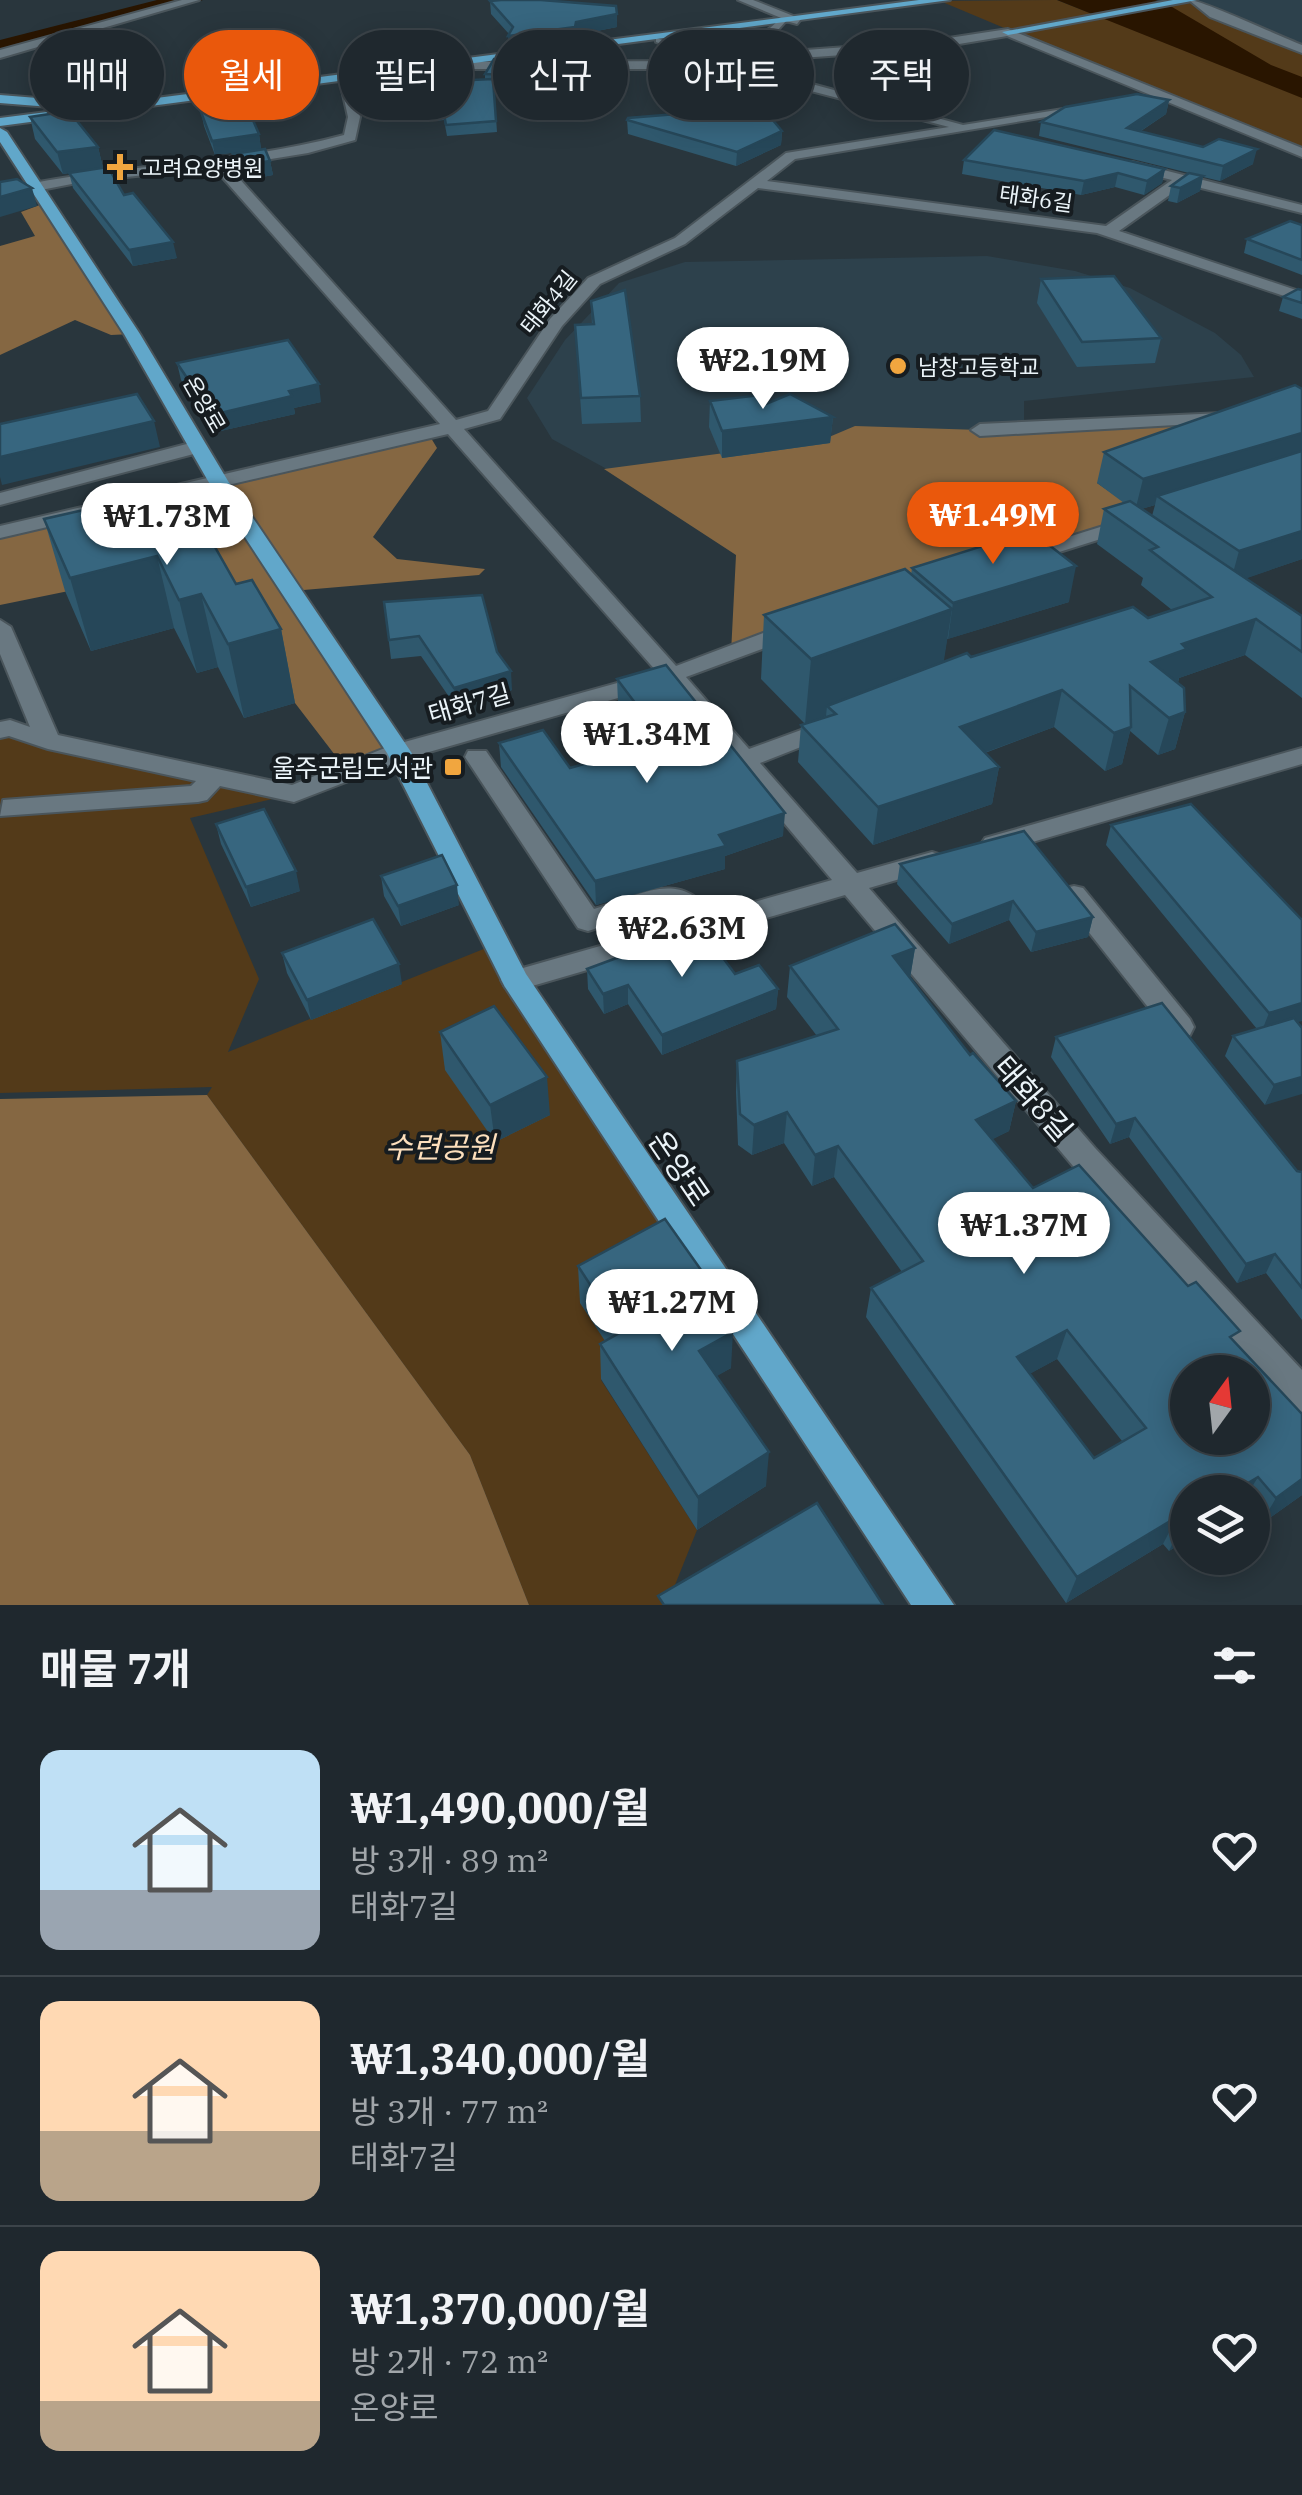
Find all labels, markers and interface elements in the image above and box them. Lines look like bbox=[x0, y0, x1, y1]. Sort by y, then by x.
chip: 매매 bbox=[30, 30, 164, 120]
chip: 월세 bbox=[184, 30, 319, 120]
chip: 필터 bbox=[339, 30, 473, 120]
chip: 신규 bbox=[493, 30, 628, 120]
chip: 아파트 bbox=[648, 30, 814, 120]
chip: 주택 bbox=[834, 30, 969, 120]
place label: 고려요양병원 bbox=[142, 153, 263, 182]
marker: 고려요양병원 bbox=[107, 154, 133, 180]
street label: 태화6길 bbox=[997, 178, 1075, 218]
street label: 태화4길 bbox=[513, 264, 583, 340]
pin: ₩2.19M bbox=[682, 327, 844, 412]
text: ₩2.19M bbox=[699, 338, 827, 380]
place label: 남창고등학교 bbox=[918, 352, 1039, 381]
marker: 남창고등학교 bbox=[887, 355, 909, 377]
street label: 온양로 bbox=[177, 370, 233, 438]
pin: ₩1.49M bbox=[912, 482, 1074, 567]
pin: ₩1.73M bbox=[86, 483, 248, 568]
text: ₩1.49M bbox=[929, 493, 1057, 535]
text: ₩1.73M bbox=[103, 494, 231, 536]
street label: 태화7길 bbox=[424, 676, 514, 730]
pin: ₩1.34M bbox=[566, 701, 728, 786]
text: ₩1.34M bbox=[583, 712, 711, 754]
place label: 울주군립도서관 bbox=[272, 751, 433, 784]
marker: 울주군립도서관 bbox=[442, 756, 464, 778]
pin: ₩2.63M bbox=[601, 895, 763, 980]
text: ₩2.63M bbox=[618, 906, 746, 948]
street label: 태화8길 bbox=[986, 1047, 1082, 1149]
street label: 온양로 bbox=[641, 1123, 719, 1213]
park label: 수련공원 bbox=[385, 1127, 498, 1166]
pin: ₩1.37M bbox=[943, 1192, 1105, 1277]
text: ₩1.37M bbox=[960, 1203, 1088, 1245]
pin: ₩1.27M bbox=[591, 1269, 753, 1354]
text: ₩1.27M bbox=[608, 1280, 736, 1322]
north arrow bbox=[1170, 1355, 1270, 1455]
map controls bbox=[1170, 1355, 1270, 1575]
button: layers bbox=[1170, 1475, 1270, 1575]
icon: filters bbox=[1207, 1638, 1262, 1693]
text: 매물 7개 bbox=[40, 1641, 191, 1696]
text: ₩1,490,000/월 bbox=[350, 1780, 650, 1835]
icon: home bbox=[120, 1790, 240, 1910]
icon: heart bbox=[1207, 1823, 1262, 1878]
text: 방 3개 · 89 m² bbox=[350, 1839, 548, 1881]
text: 태화7길 bbox=[350, 1885, 458, 1927]
text: ₩1,340,000/월 bbox=[350, 2031, 650, 2086]
icon: home bbox=[120, 2041, 240, 2161]
icon: heart bbox=[1207, 2074, 1262, 2129]
text: 방 3개 · 77 m² bbox=[350, 2090, 548, 2132]
text: 태화7길 bbox=[350, 2136, 458, 2178]
text: ₩1,370,000/월 bbox=[350, 2281, 650, 2336]
icon: home bbox=[120, 2291, 240, 2411]
icon: heart bbox=[1207, 2324, 1262, 2379]
text: 방 2개 · 72 m² bbox=[350, 2340, 548, 2382]
text: 온양로 bbox=[350, 2386, 438, 2428]

